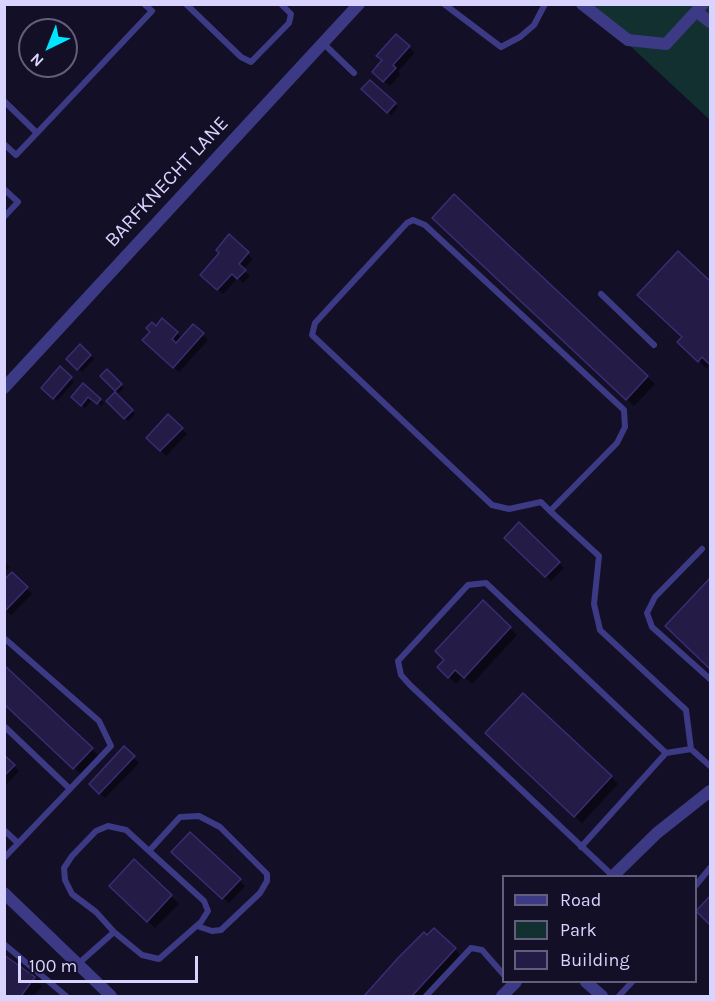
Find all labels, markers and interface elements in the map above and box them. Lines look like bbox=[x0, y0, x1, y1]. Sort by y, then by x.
north arrow bbox=[18, 18, 78, 78]
text: N bbox=[26, 49, 47, 71]
street label: BARFKNECHT LANE bbox=[100, 112, 234, 252]
legend bbox=[502, 875, 697, 983]
text: Road bbox=[560, 889, 601, 911]
text: Park bbox=[560, 919, 597, 941]
scale bar bbox=[21, 944, 201, 982]
text: Building bbox=[560, 949, 630, 971]
text: 100 m bbox=[29, 955, 77, 977]

